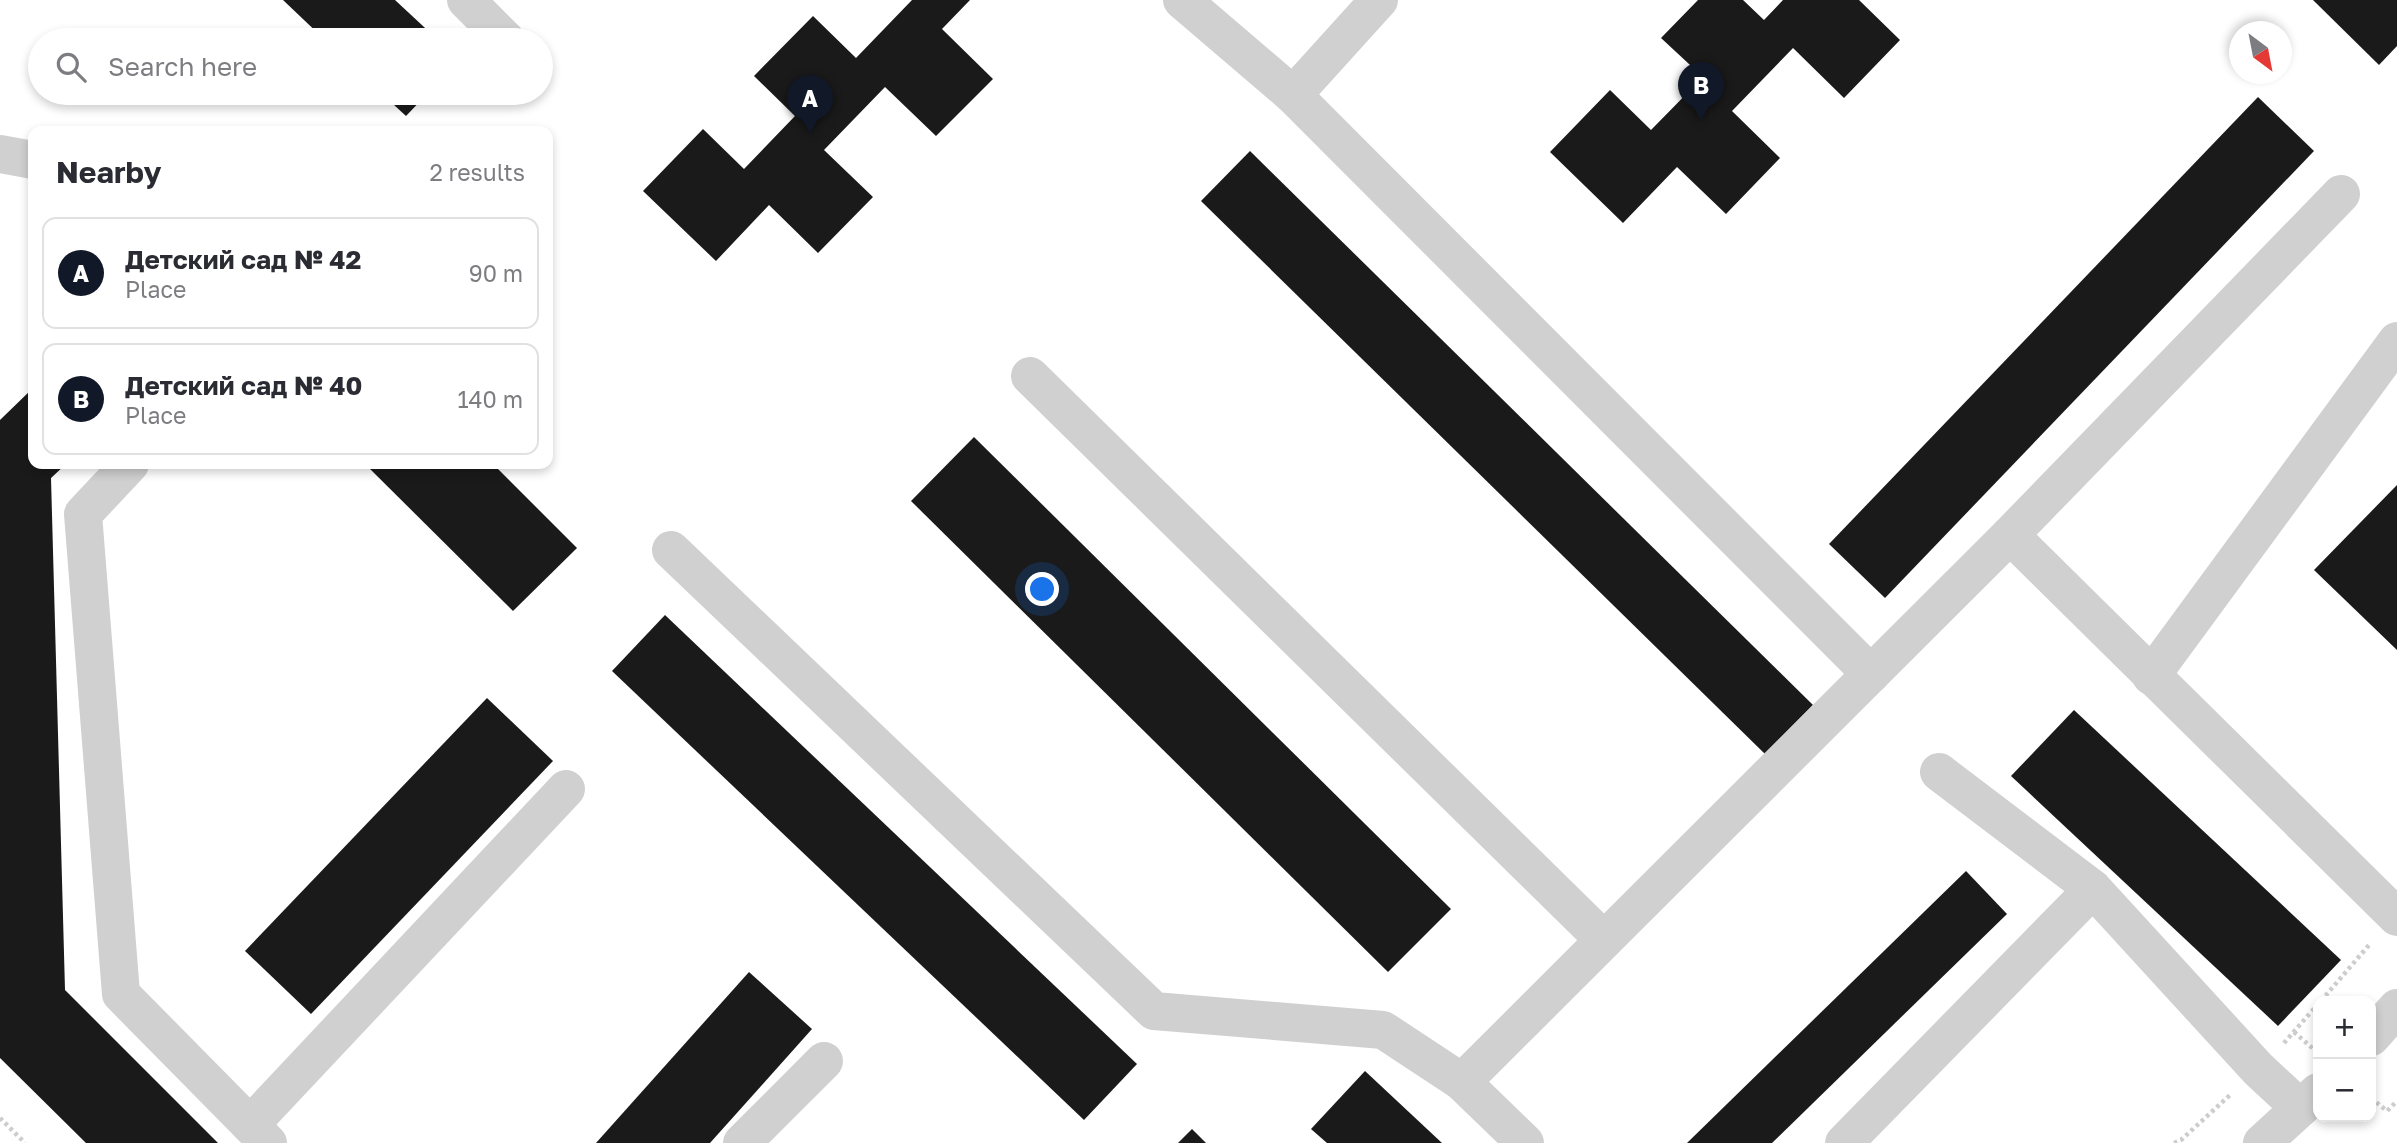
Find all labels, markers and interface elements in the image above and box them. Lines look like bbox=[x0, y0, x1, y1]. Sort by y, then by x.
north arrow bbox=[2229, 21, 2292, 84]
search box bbox=[28, 28, 553, 105]
icon: search bbox=[52, 48, 90, 86]
text: Search here bbox=[108, 51, 257, 82]
pin: B bbox=[1678, 62, 1724, 120]
pin: A bbox=[787, 75, 833, 133]
text: Nearby bbox=[56, 154, 161, 190]
text: 2 results bbox=[429, 158, 525, 186]
text: Детский сад № 42 bbox=[125, 244, 361, 275]
text: A bbox=[73, 259, 89, 287]
text: 90 m bbox=[469, 259, 523, 287]
text: Place bbox=[125, 275, 186, 303]
text: Детский сад № 40 bbox=[125, 370, 362, 401]
text: B bbox=[73, 385, 89, 413]
text: 140 m bbox=[457, 385, 523, 413]
text: Place bbox=[125, 401, 186, 429]
your location bbox=[1025, 572, 1059, 606]
map controls bbox=[2313, 996, 2376, 1122]
button: + bbox=[2313, 996, 2376, 1059]
button: − bbox=[2313, 1059, 2376, 1122]

